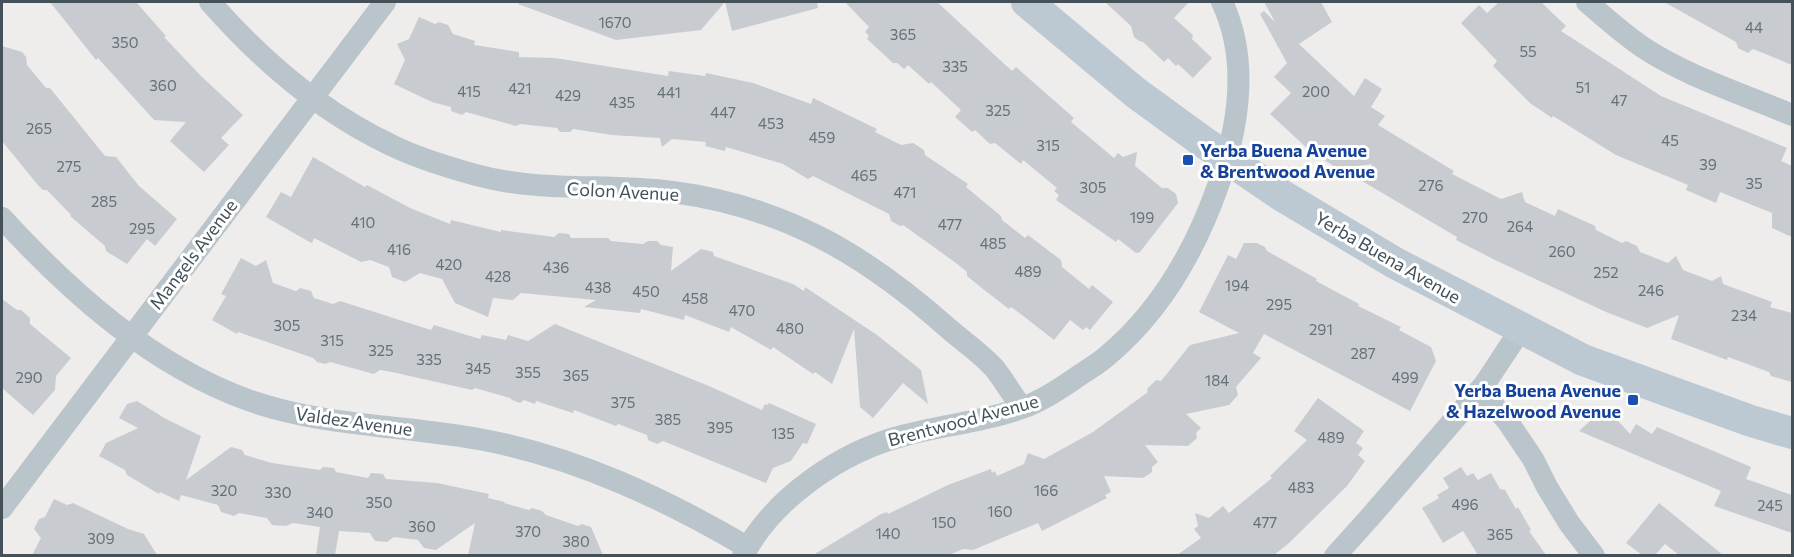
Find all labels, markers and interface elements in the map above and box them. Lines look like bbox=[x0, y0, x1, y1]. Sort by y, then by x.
house number: 1670 bbox=[598, 13, 632, 31]
house number: 44 bbox=[1745, 18, 1763, 36]
house number: 365 bbox=[890, 25, 916, 43]
house number: 350 bbox=[112, 33, 138, 51]
house number: 55 bbox=[1519, 42, 1537, 60]
house number: 335 bbox=[942, 57, 968, 75]
house number: 360 bbox=[149, 76, 177, 94]
house number: 51 bbox=[1575, 78, 1591, 96]
house number: 421 bbox=[508, 79, 532, 97]
house number: 415 bbox=[457, 82, 481, 100]
house number: 200 bbox=[1302, 82, 1330, 100]
house number: 441 bbox=[657, 83, 681, 101]
house number: 429 bbox=[555, 86, 581, 104]
house number: 47 bbox=[1611, 91, 1627, 109]
house number: 435 bbox=[609, 93, 635, 111]
house number: 325 bbox=[985, 101, 1011, 119]
house number: 447 bbox=[710, 103, 736, 121]
house number: 453 bbox=[758, 114, 784, 132]
house number: 265 bbox=[26, 119, 52, 137]
house number: 459 bbox=[809, 128, 835, 146]
house number: 45 bbox=[1661, 131, 1679, 149]
house number: 315 bbox=[1036, 136, 1060, 154]
place label: Yerba Buena Avenue & Brentwood Avenue bbox=[1200, 139, 1375, 182]
marker: Yerba Buena Avenue & Brentwood Avenue bbox=[1181, 153, 1195, 167]
house number: 39 bbox=[1699, 155, 1717, 173]
house number: 275 bbox=[57, 157, 81, 175]
house number: 465 bbox=[851, 166, 877, 184]
house number: 35 bbox=[1745, 174, 1763, 192]
house number: 276 bbox=[1418, 176, 1444, 194]
street label: Colon Avenue bbox=[566, 177, 680, 205]
house number: 305 bbox=[1080, 178, 1106, 196]
house number: 471 bbox=[893, 183, 917, 201]
house number: 285 bbox=[91, 192, 117, 210]
street label: Mangels Avenue bbox=[144, 195, 242, 313]
street label: Yerba Buena Avenue bbox=[1311, 206, 1465, 308]
house number: 199 bbox=[1130, 208, 1154, 226]
house number: 270 bbox=[1462, 208, 1488, 226]
house number: 410 bbox=[351, 213, 375, 231]
house number: 477 bbox=[938, 215, 962, 233]
house number: 264 bbox=[1507, 217, 1533, 235]
house number: 295 bbox=[129, 219, 155, 237]
house number: 485 bbox=[980, 234, 1006, 252]
house number: 416 bbox=[387, 240, 411, 258]
house number: 260 bbox=[1548, 242, 1576, 260]
house number: 420 bbox=[436, 255, 462, 273]
house number: 436 bbox=[543, 258, 569, 276]
house number: 489 bbox=[1014, 262, 1042, 280]
house number: 252 bbox=[1593, 263, 1619, 281]
house number: 428 bbox=[485, 267, 511, 285]
house number: 194 bbox=[1225, 276, 1249, 294]
house number: 438 bbox=[585, 278, 611, 296]
house number: 246 bbox=[1638, 281, 1664, 299]
house number: 450 bbox=[632, 282, 660, 300]
house number: 458 bbox=[682, 289, 708, 307]
house number: 295 bbox=[1266, 295, 1292, 313]
house number: 470 bbox=[729, 301, 755, 319]
house number: 234 bbox=[1731, 306, 1757, 324]
house number: 305 bbox=[274, 316, 300, 334]
house number: 480 bbox=[776, 319, 804, 337]
house number: 291 bbox=[1309, 320, 1333, 338]
house number: 315 bbox=[320, 331, 344, 349]
house number: 325 bbox=[368, 341, 394, 359]
house number: 287 bbox=[1350, 344, 1376, 362]
house number: 335 bbox=[416, 350, 442, 368]
house number: 345 bbox=[465, 359, 491, 377]
house number: 355 bbox=[515, 363, 541, 381]
house number: 365 bbox=[563, 366, 589, 384]
house number: 290 bbox=[15, 368, 43, 386]
house number: 499 bbox=[1391, 368, 1419, 386]
house number: 184 bbox=[1205, 371, 1229, 389]
place label: Yerba Buena Avenue & Hazelwood Avenue bbox=[1446, 379, 1621, 422]
street label: Brentwood Avenue bbox=[885, 389, 1041, 451]
house number: 375 bbox=[611, 393, 636, 411]
marker: Yerba Buena Avenue & Hazelwood Avenue bbox=[1626, 393, 1640, 407]
street label: Valdez Avenue bbox=[294, 402, 414, 440]
house number: 385 bbox=[655, 410, 681, 428]
house number: 395 bbox=[707, 418, 733, 436]
house number: 135 bbox=[771, 424, 795, 442]
house number: 489 bbox=[1317, 428, 1345, 446]
house number: 483 bbox=[1288, 478, 1314, 496]
house number: 320 bbox=[211, 481, 237, 499]
house number: 166 bbox=[1034, 481, 1058, 499]
house number: 330 bbox=[265, 483, 291, 501]
house number: 350 bbox=[366, 493, 392, 511]
house number: 496 bbox=[1451, 495, 1479, 513]
house number: 245 bbox=[1757, 496, 1783, 514]
house number: 160 bbox=[987, 502, 1013, 520]
house number: 340 bbox=[306, 503, 334, 521]
house number: 150 bbox=[932, 513, 956, 531]
house number: 477 bbox=[1253, 513, 1277, 531]
house number: 360 bbox=[408, 517, 436, 535]
house number: 370 bbox=[515, 522, 541, 540]
house number: 140 bbox=[875, 524, 901, 542]
house number: 365 bbox=[1487, 525, 1513, 543]
house number: 309 bbox=[87, 529, 115, 547]
house number: 380 bbox=[562, 532, 590, 550]

